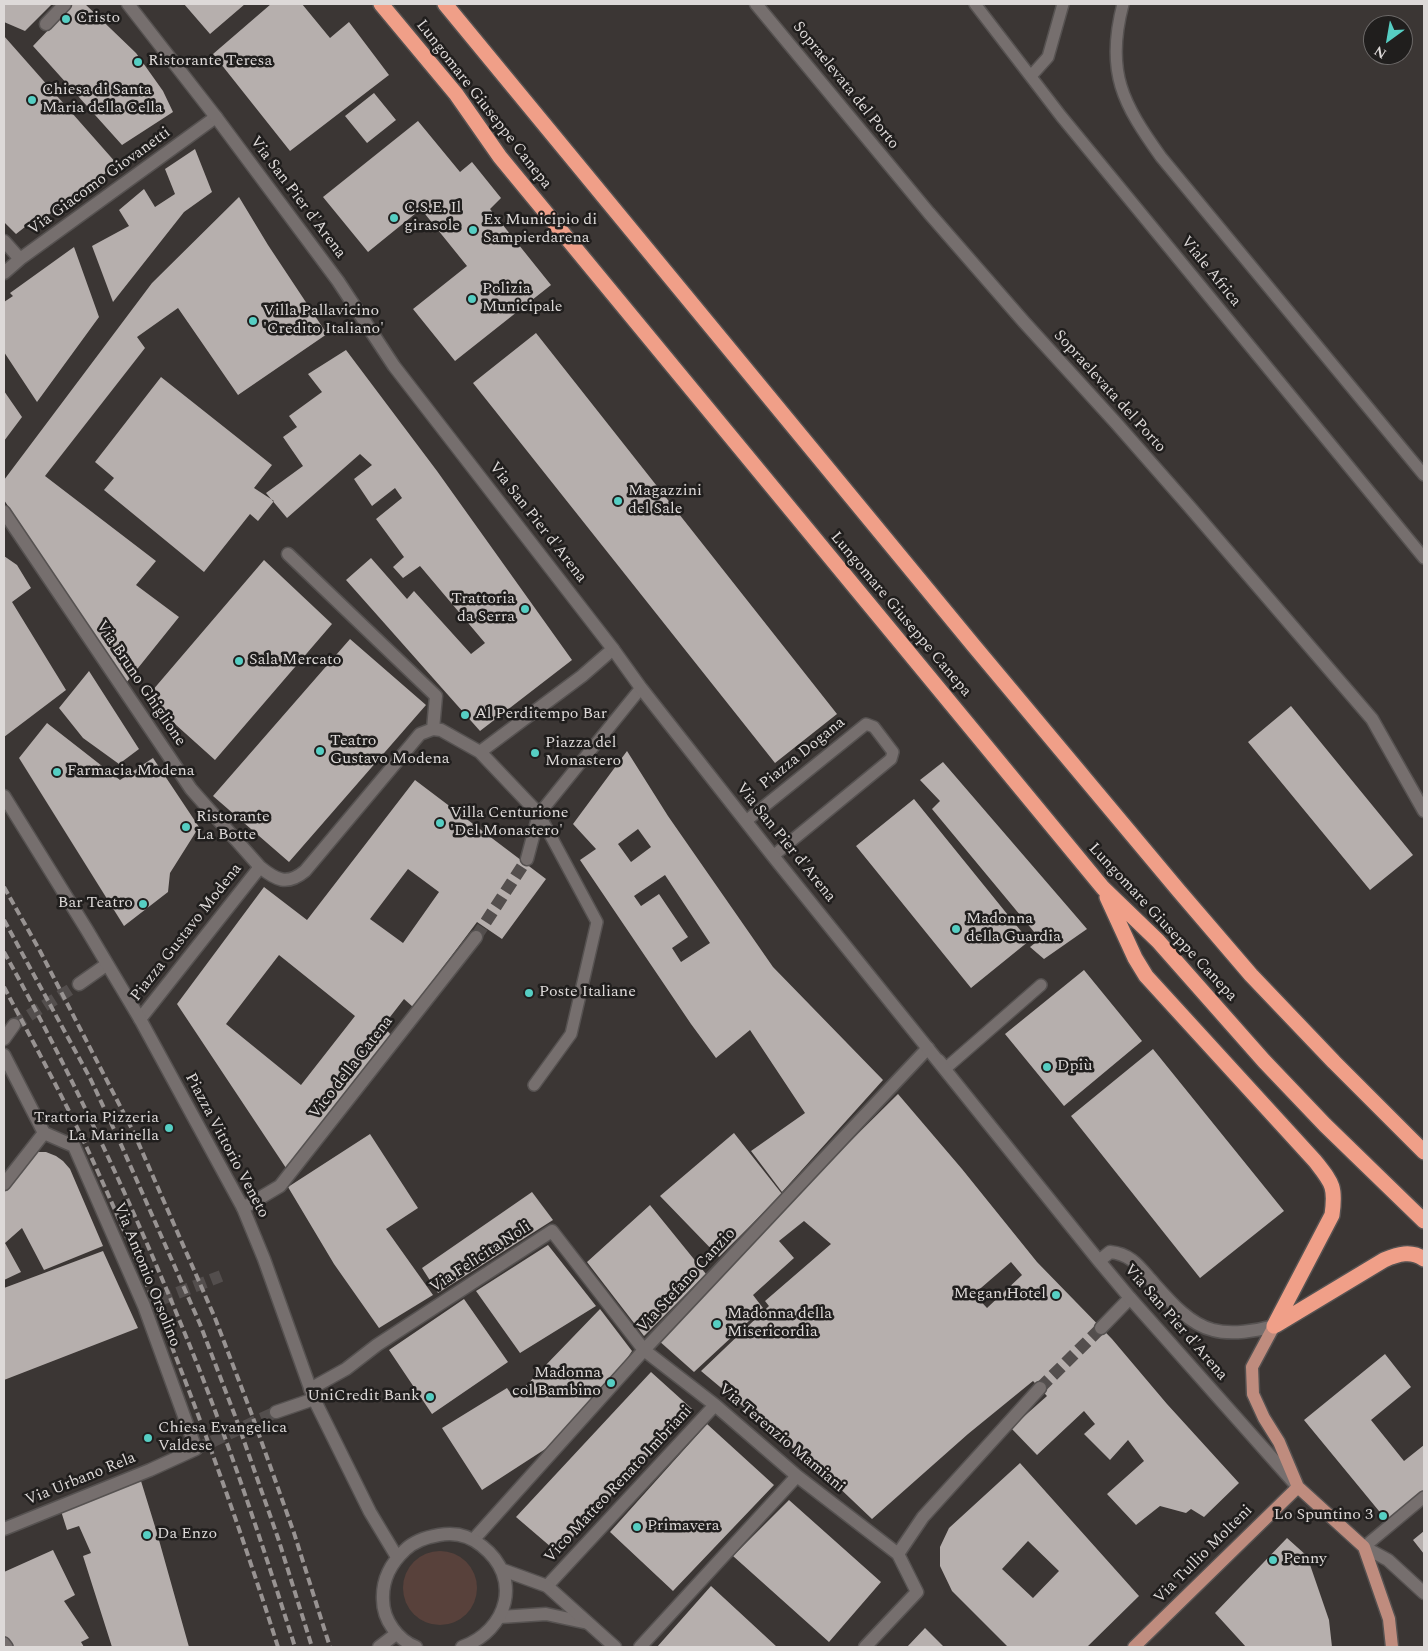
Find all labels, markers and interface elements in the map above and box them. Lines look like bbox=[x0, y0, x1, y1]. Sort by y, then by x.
place label: Cristo bbox=[76, 9, 120, 29]
marker: Cristo bbox=[60, 13, 72, 25]
north arrow bbox=[1363, 15, 1413, 65]
street label: Lungomare Giuseppe Canepa bbox=[411, 17, 555, 193]
street label: Sopraelevata del Porto bbox=[788, 18, 902, 154]
text: N bbox=[1370, 40, 1391, 64]
place label: Ristorante Teresa bbox=[148, 52, 272, 72]
marker: Ristorante Teresa bbox=[132, 56, 144, 68]
place label: Chiesa di Santa Maria della Cella bbox=[42, 81, 163, 119]
marker: Chiesa di Santa Maria della Cella bbox=[26, 94, 38, 106]
street label: Via Giacomo Giovanetti bbox=[25, 124, 175, 240]
street label: Via San Pier d'Arena bbox=[245, 133, 349, 263]
place label: C.S.E. Il girasole bbox=[404, 199, 461, 237]
place label: Ex Municipio di Sampierdarena bbox=[483, 211, 597, 249]
marker: C.S.E. Il girasole bbox=[388, 212, 400, 224]
marker: Ex Municipio di Sampierdarena bbox=[467, 224, 479, 236]
street label: Viale Africa bbox=[1176, 233, 1244, 311]
place label: Polizia Municipale bbox=[482, 280, 563, 318]
marker: Polizia Municipale bbox=[466, 293, 478, 305]
place label: Villa Pallavicino 'Credito Italiano' bbox=[263, 302, 384, 340]
marker: Villa Pallavicino 'Credito Italiano' bbox=[247, 315, 259, 327]
street label: Sopraelevata del Porto bbox=[1049, 327, 1169, 457]
street label: Via San Pier d'Arena bbox=[484, 459, 590, 587]
place label: Magazzini del Sale bbox=[628, 482, 702, 520]
marker: Magazzini del Sale bbox=[612, 495, 624, 507]
street label: Lungomare Giuseppe Canepa bbox=[825, 529, 975, 701]
place label: Trattoria da Serra bbox=[451, 590, 515, 628]
marker: Trattoria da Serra bbox=[519, 603, 531, 615]
street label: Via Bruno Ghiglione bbox=[91, 618, 189, 750]
place label: Sala Mercato bbox=[249, 651, 341, 671]
marker: Sala Mercato bbox=[233, 655, 245, 667]
place label: Al Perditempo Bar bbox=[475, 705, 607, 725]
marker: Al Perditempo Bar bbox=[459, 709, 471, 721]
street label: Piazza Dogana bbox=[756, 714, 850, 794]
place label: Teatro Gustavo Modena bbox=[330, 732, 450, 770]
place label: Piazza del Monastero bbox=[545, 734, 621, 772]
marker: Teatro Gustavo Modena bbox=[314, 745, 326, 757]
marker: Piazza del Monastero bbox=[529, 747, 541, 759]
place label: Farmacia Modena bbox=[67, 762, 194, 782]
marker: Farmacia Modena bbox=[51, 766, 63, 778]
street label: Via San Pier d'Arena bbox=[731, 779, 839, 907]
place label: Villa Centurione 'Del Monastero' bbox=[450, 804, 568, 842]
place label: Ristorante La Botte bbox=[196, 808, 270, 846]
marker: Villa Centurione 'Del Monastero' bbox=[434, 817, 446, 829]
marker: Ristorante La Botte bbox=[180, 821, 192, 833]
street label: Lungomare Giuseppe Canepa bbox=[1084, 840, 1240, 1006]
street label: Piazza Gustavo Modena bbox=[127, 860, 247, 1006]
place label: Bar Teatro bbox=[58, 894, 133, 914]
marker: Bar Teatro bbox=[137, 898, 149, 910]
place label: Madonna della Guardia bbox=[966, 910, 1061, 948]
marker: Madonna della Guardia bbox=[950, 923, 962, 935]
place label: Poste Italiane bbox=[539, 983, 636, 1003]
marker: Poste Italiane bbox=[523, 987, 535, 999]
street label: Vico della Catena bbox=[306, 1013, 398, 1123]
place label: Dpiù bbox=[1057, 1057, 1092, 1077]
marker: Dpiù bbox=[1041, 1061, 1053, 1073]
street label: Piazza Vittorio Veneto bbox=[180, 1070, 272, 1222]
place label: Trattoria Pizzeria La Marinella bbox=[34, 1109, 159, 1147]
marker: Trattoria Pizzeria La Marinella bbox=[163, 1122, 175, 1134]
street label: Via Antonio Orsolino bbox=[108, 1200, 184, 1350]
street label: Via Felicita Noli bbox=[427, 1218, 535, 1298]
street label: Via Stefano Canzio bbox=[634, 1225, 740, 1337]
street label: Via San Pier d'Arena bbox=[1119, 1261, 1231, 1385]
place label: Megan Hotel bbox=[953, 1285, 1046, 1305]
marker: Megan Hotel bbox=[1050, 1289, 1062, 1301]
place label: Madonna della Misericordia bbox=[727, 1305, 832, 1343]
marker: Madonna della Misericordia bbox=[711, 1318, 723, 1330]
place label: Madonna col Bambino bbox=[512, 1364, 601, 1402]
marker: Madonna col Bambino bbox=[605, 1377, 617, 1389]
street label: Via Terenzio Mamiani bbox=[714, 1381, 848, 1497]
place label: UniCredit Bank bbox=[307, 1387, 420, 1407]
marker: UniCredit Bank bbox=[424, 1391, 436, 1403]
street label: Vico Matteo Renato Imbriani bbox=[541, 1402, 697, 1568]
place label: Chiesa Evangelica Valdese bbox=[158, 1419, 287, 1457]
marker: Chiesa Evangelica Valdese bbox=[142, 1432, 154, 1444]
street label: Via Urbano Rela bbox=[23, 1449, 139, 1511]
street label: Via Tullio Molteni bbox=[1151, 1502, 1257, 1608]
place label: Lo Spuntino 3 bbox=[1274, 1506, 1373, 1526]
marker: Lo Spuntino 3 bbox=[1377, 1510, 1389, 1522]
place label: Primavera bbox=[647, 1517, 720, 1537]
marker: Primavera bbox=[631, 1521, 643, 1533]
place label: Da Enzo bbox=[157, 1525, 217, 1545]
marker: Da Enzo bbox=[141, 1529, 153, 1541]
place label: Penny bbox=[1283, 1550, 1327, 1570]
marker: Penny bbox=[1267, 1554, 1279, 1566]

